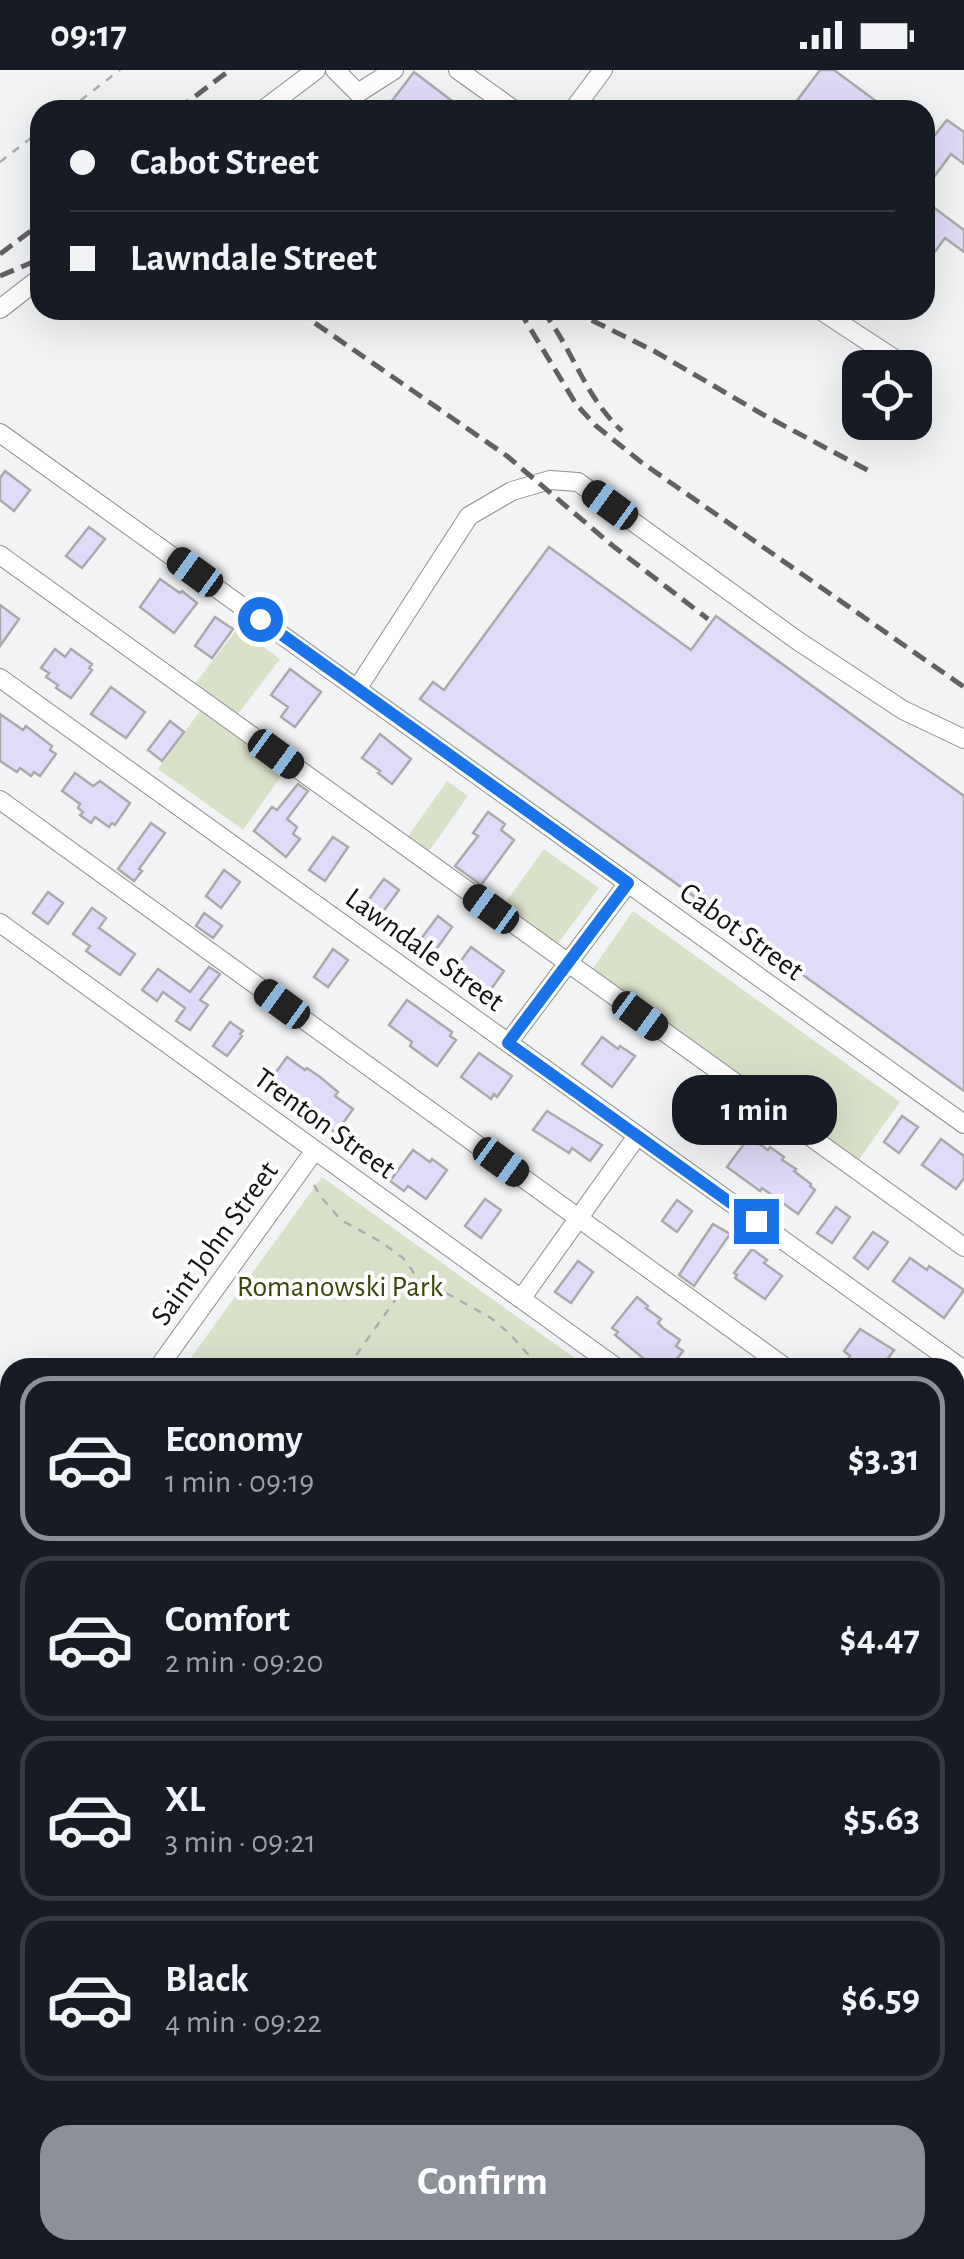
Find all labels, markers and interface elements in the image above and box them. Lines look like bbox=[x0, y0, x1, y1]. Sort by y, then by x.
text: 09:17 bbox=[50, 16, 127, 54]
text: Cabot Street bbox=[130, 144, 319, 182]
text: Lawndale Street bbox=[130, 240, 377, 278]
map controls bbox=[842, 350, 932, 440]
button: locate bbox=[842, 350, 932, 440]
car bbox=[577, 475, 643, 535]
car bbox=[162, 542, 228, 602]
route start bbox=[238, 597, 283, 642]
car bbox=[243, 724, 309, 784]
street label: Cabot Street bbox=[674, 877, 809, 987]
car bbox=[458, 879, 524, 939]
street label: Lawndale Street bbox=[340, 882, 510, 1017]
car bbox=[249, 974, 315, 1034]
car bbox=[607, 986, 673, 1046]
street label: Trenton Street bbox=[248, 1063, 401, 1185]
callout: 1 min bbox=[674, 1076, 838, 1146]
text: 1 min bbox=[721, 1094, 788, 1126]
car bbox=[468, 1132, 534, 1192]
street label: Saint John Street bbox=[146, 1156, 284, 1331]
route end bbox=[734, 1199, 779, 1244]
park label: Romanowski Park bbox=[237, 1272, 443, 1302]
icon: car bbox=[45, 1414, 135, 1504]
text: Economy bbox=[165, 1421, 303, 1459]
text: $3.31 bbox=[848, 1440, 920, 1478]
text: 1 min · 09:19 bbox=[165, 1466, 314, 1498]
icon: car bbox=[45, 1594, 135, 1684]
text: Comfort bbox=[165, 1601, 290, 1639]
text: $4.47 bbox=[840, 1620, 920, 1658]
text: 2 min · 09:20 bbox=[165, 1646, 323, 1678]
icon: car bbox=[45, 1774, 135, 1864]
text: XL bbox=[165, 1781, 205, 1819]
text: $5.63 bbox=[843, 1800, 920, 1838]
text: 3 min · 09:21 bbox=[165, 1826, 316, 1858]
icon: car bbox=[45, 1954, 135, 2044]
text: Black bbox=[165, 1961, 249, 1999]
text: $6.59 bbox=[841, 1980, 920, 2018]
text: 4 min · 09:22 bbox=[165, 2006, 322, 2038]
button: Confirm bbox=[40, 2125, 925, 2240]

